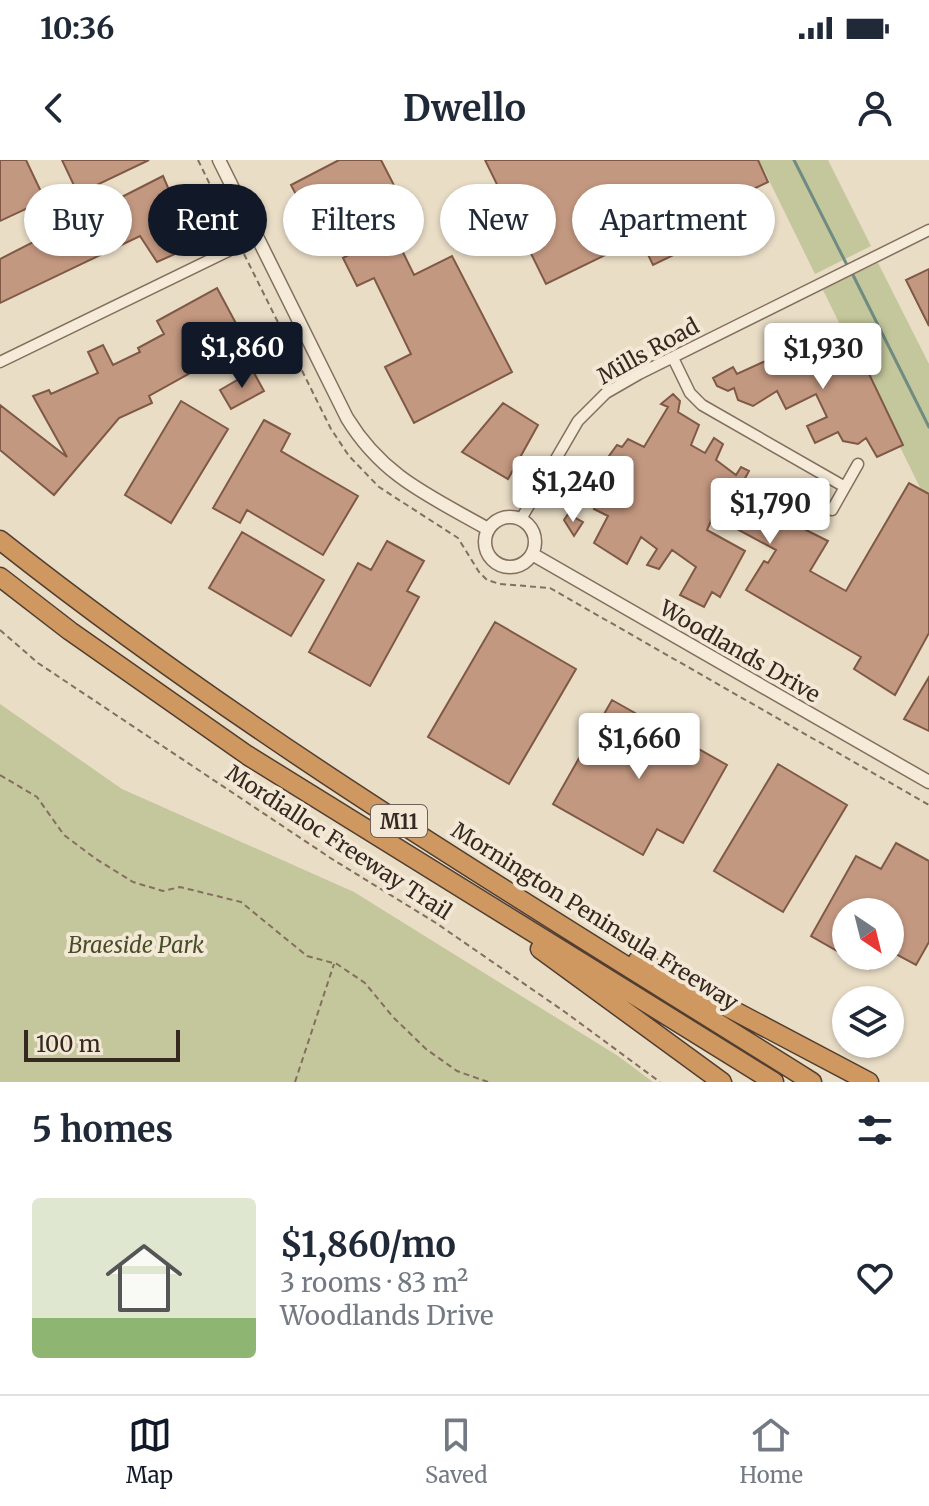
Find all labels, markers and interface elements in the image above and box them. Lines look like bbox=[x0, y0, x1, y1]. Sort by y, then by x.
text: 10:36 bbox=[40, 9, 114, 47]
icon: back bbox=[32, 86, 76, 130]
text: Dwello bbox=[403, 86, 526, 131]
icon: person bbox=[853, 86, 897, 130]
chip: Buy bbox=[24, 184, 132, 256]
chip: Rent bbox=[148, 184, 267, 256]
chip: Filters bbox=[283, 184, 424, 256]
chip: New bbox=[440, 184, 556, 256]
chip: Apartment bbox=[572, 184, 775, 256]
street label: Mills Road bbox=[592, 312, 704, 390]
pin: $1,860 bbox=[177, 322, 307, 390]
pin: $1,930 bbox=[758, 323, 888, 391]
text: $1,860 bbox=[200, 331, 284, 364]
text: $1,930 bbox=[782, 332, 864, 365]
pin: $1,240 bbox=[508, 456, 638, 524]
text: $1,240 bbox=[531, 465, 615, 498]
pin: $1,790 bbox=[705, 478, 835, 546]
text: $1,790 bbox=[729, 487, 811, 520]
street label: Woodlands Drive bbox=[654, 593, 825, 708]
pin: $1,660 bbox=[574, 713, 704, 781]
text: $1,660 bbox=[597, 722, 681, 755]
street label: Mordialloc Freeway Trail bbox=[221, 758, 457, 926]
road number: M11 bbox=[371, 805, 427, 837]
street label: Mornington Peninsula Freeway bbox=[446, 816, 744, 1016]
north arrow bbox=[832, 898, 904, 970]
map controls bbox=[832, 898, 904, 1058]
park label: Braeside Park bbox=[68, 931, 204, 959]
button: layers bbox=[832, 986, 904, 1058]
scale bar bbox=[24, 1026, 180, 1062]
text: 100 m bbox=[36, 1030, 101, 1058]
icon: filters bbox=[853, 1108, 897, 1152]
text: 5 homes bbox=[32, 1109, 173, 1151]
text: $1,860/mo bbox=[280, 1224, 456, 1266]
icon: home bbox=[96, 1230, 192, 1326]
icon: heart bbox=[853, 1256, 897, 1300]
text: 3 rooms · 83 m² bbox=[280, 1266, 468, 1299]
text: Woodlands Drive bbox=[280, 1299, 494, 1332]
tab: Map bbox=[126, 1413, 173, 1489]
tab: Saved bbox=[425, 1413, 487, 1489]
tab: Home bbox=[740, 1413, 803, 1489]

